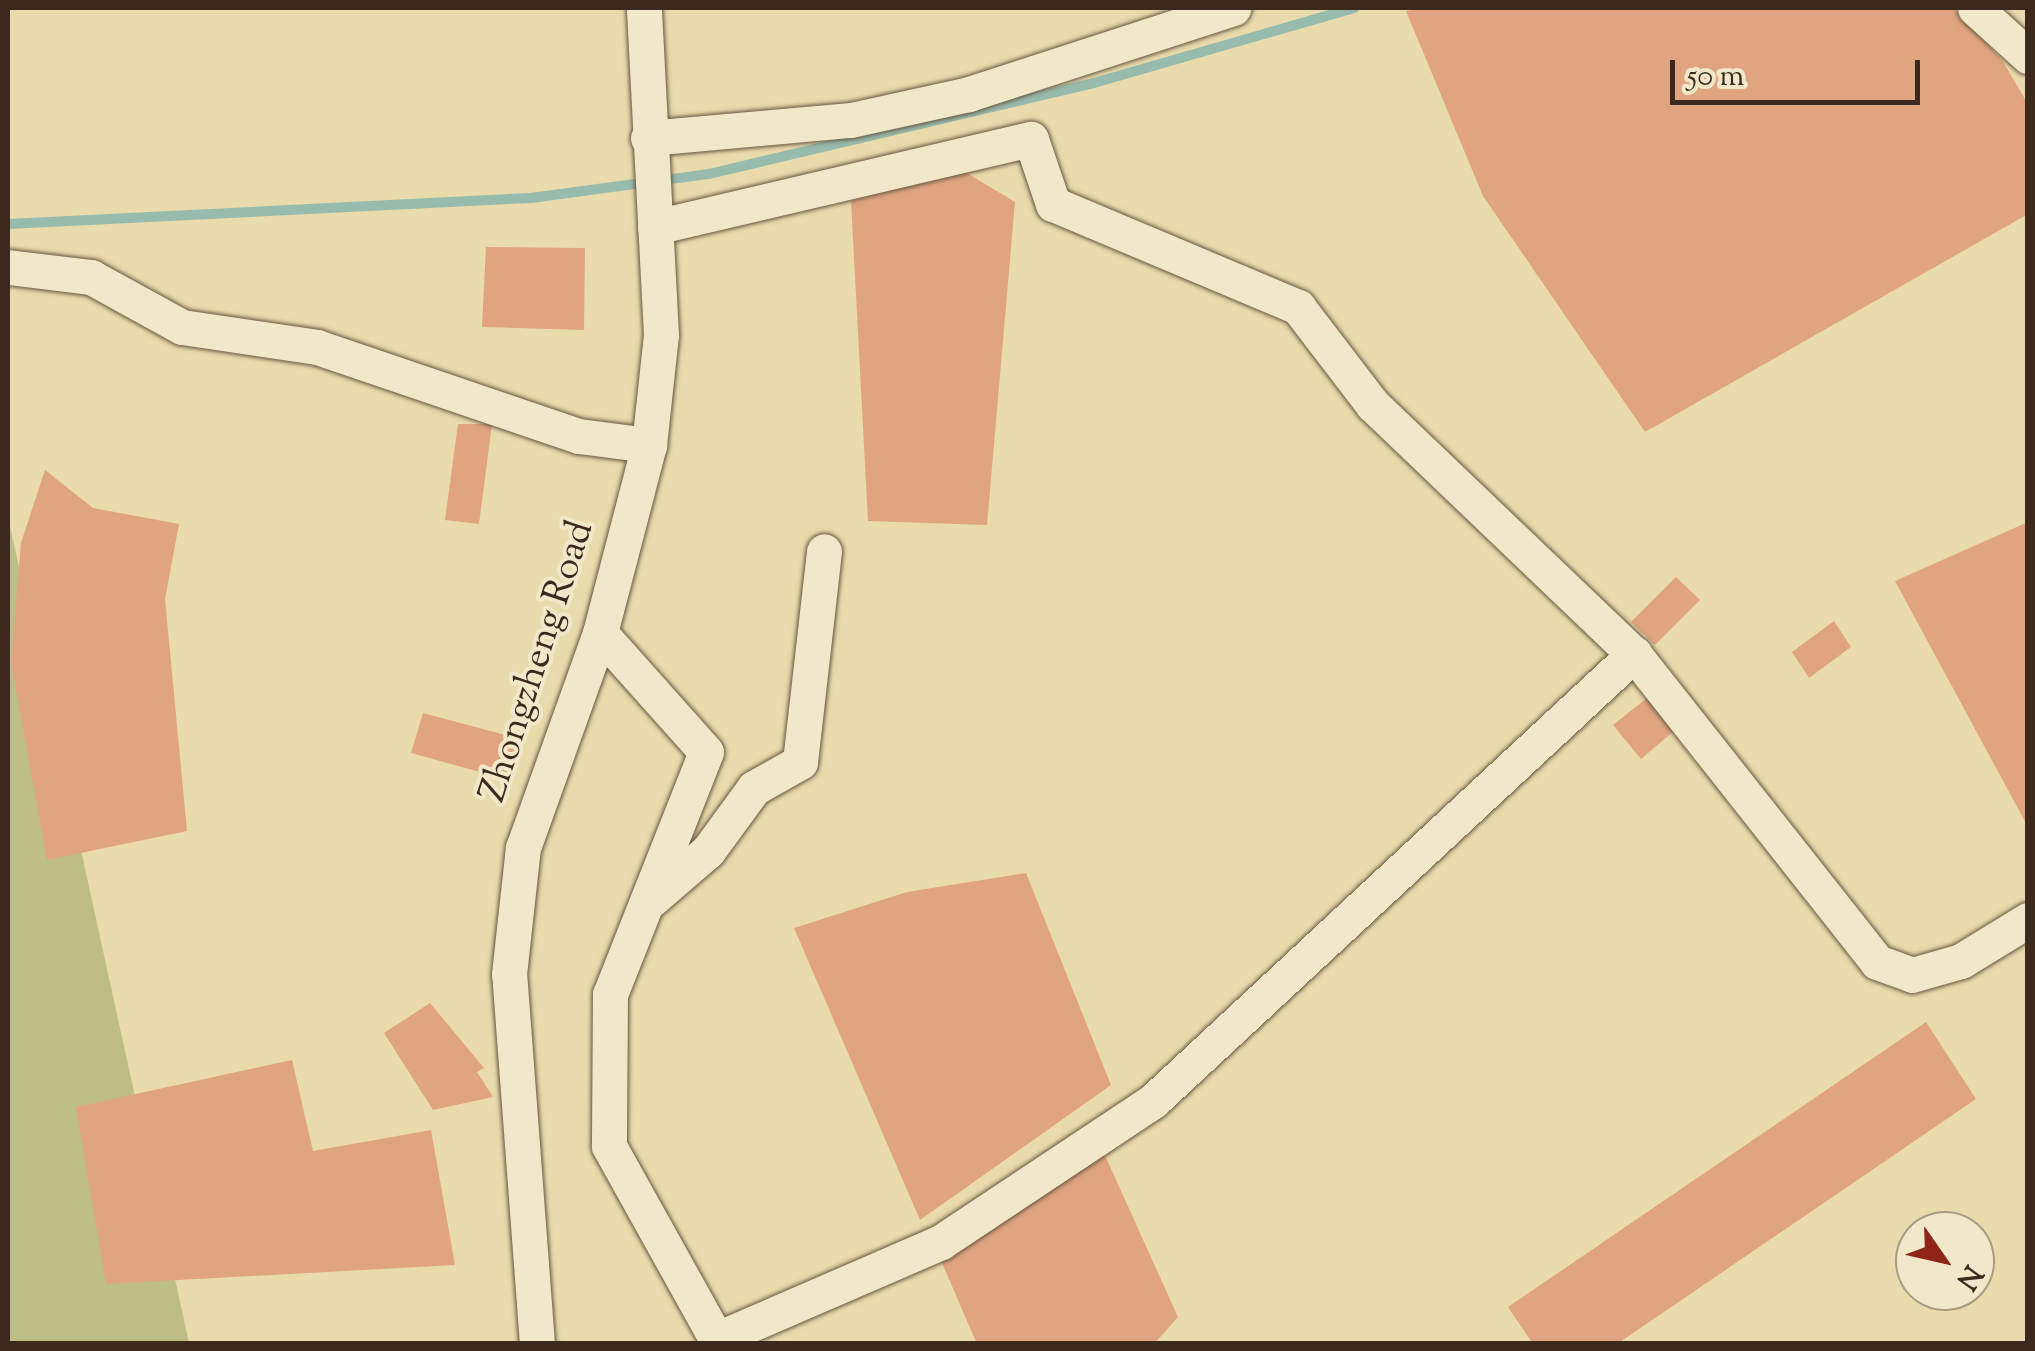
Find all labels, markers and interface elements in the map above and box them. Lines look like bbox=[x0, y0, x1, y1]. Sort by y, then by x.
scale bar bbox=[1675, 40, 1925, 102]
text: 50 m bbox=[1687, 56, 1744, 99]
street label: Zhongzheng Road bbox=[472, 516, 606, 808]
north arrow bbox=[1895, 1211, 1995, 1311]
text: N bbox=[1945, 1256, 1991, 1297]

